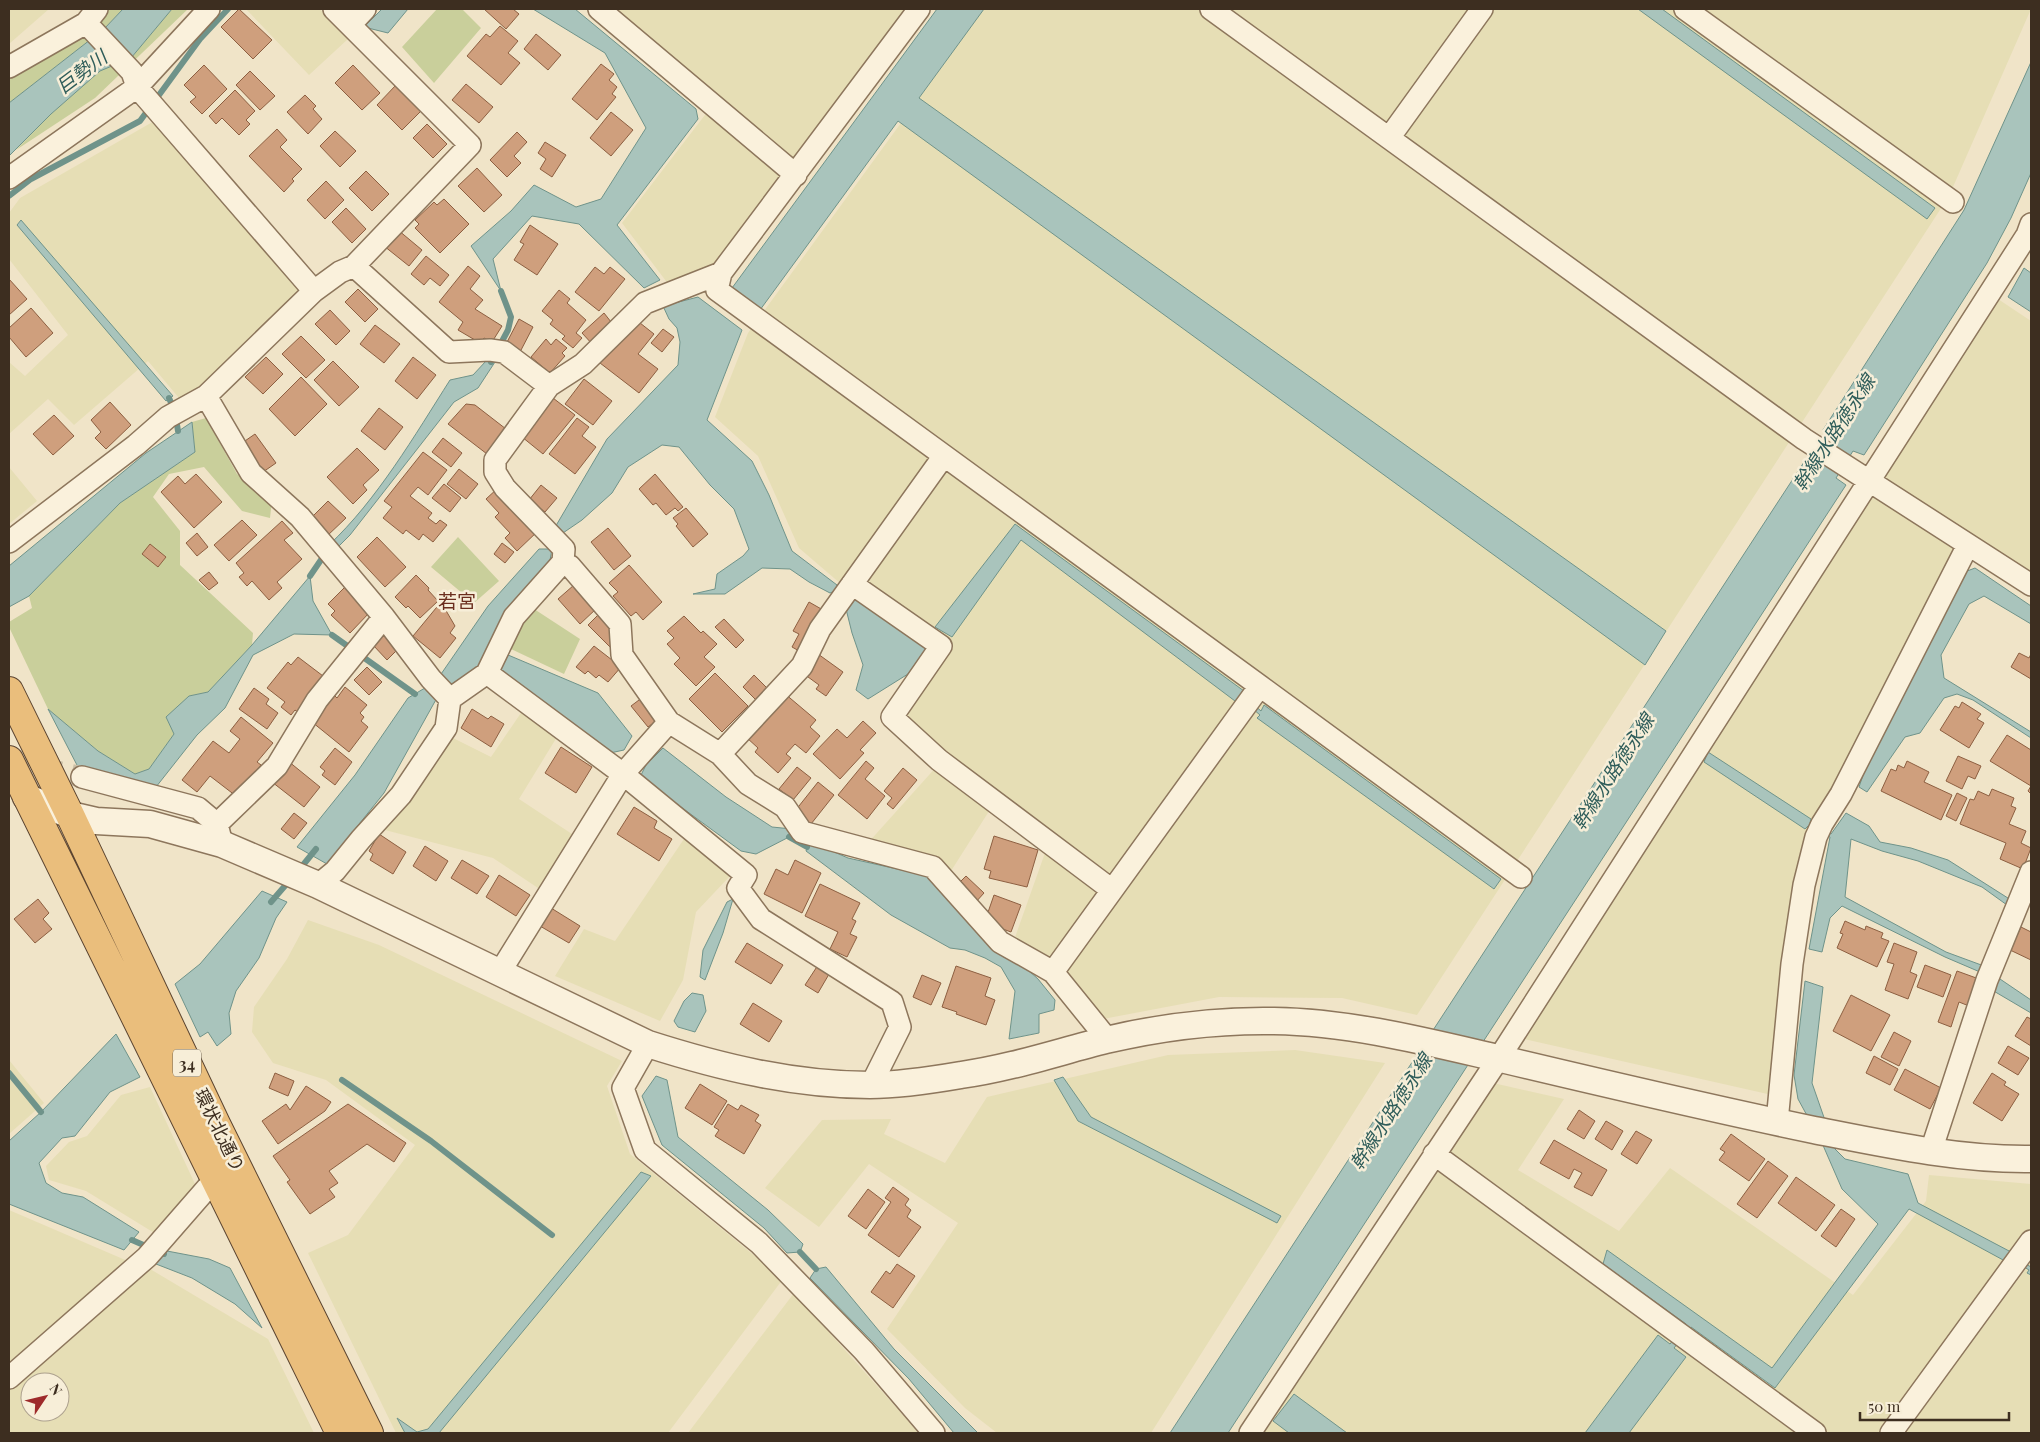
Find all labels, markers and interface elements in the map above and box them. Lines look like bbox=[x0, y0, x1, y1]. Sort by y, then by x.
water label: 巨勢川 bbox=[50, 42, 113, 99]
water label: 幹線水路徳永線 bbox=[1786, 367, 1881, 495]
district label: 若宮 bbox=[438, 587, 476, 613]
water label: 幹線水路徳永線 bbox=[1565, 706, 1660, 834]
water label: 幹線水路徳永線 bbox=[1343, 1046, 1438, 1174]
road number: 34 bbox=[173, 1050, 201, 1076]
street label: 環状北通り bbox=[189, 1084, 251, 1176]
north arrow bbox=[20, 1372, 70, 1422]
text: N bbox=[45, 1380, 67, 1399]
scale bar bbox=[1860, 1390, 2009, 1422]
text: 50 m bbox=[1868, 1396, 1901, 1416]

